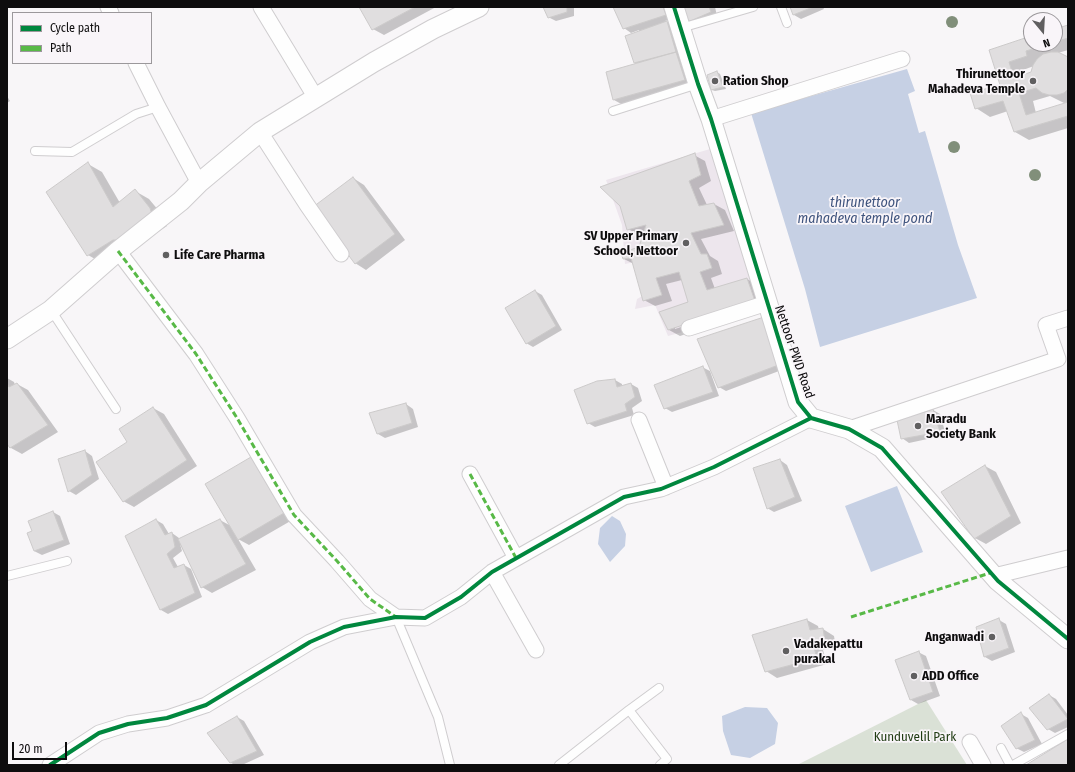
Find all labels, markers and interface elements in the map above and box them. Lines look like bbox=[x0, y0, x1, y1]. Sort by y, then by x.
legend bbox=[12, 12, 152, 64]
north arrow bbox=[1023, 12, 1063, 52]
text: Cycle path bbox=[50, 21, 100, 35]
text: N bbox=[1041, 36, 1052, 50]
text: Path bbox=[50, 41, 72, 55]
place label: Thirunettoor Mahadeva Temple bbox=[928, 66, 1025, 97]
place label: Ration Shop bbox=[723, 73, 789, 89]
marker: Ration Shop bbox=[710, 76, 720, 86]
marker: Thirunettoor Mahadeva Temple bbox=[1028, 76, 1038, 86]
water label: thirunettoor mahadeva temple pond bbox=[797, 195, 933, 228]
place label: SV Upper Primary School, Nettoor bbox=[584, 228, 678, 259]
marker: SV Upper Primary School, Nettoor bbox=[681, 238, 691, 248]
place label: Life Care Pharma bbox=[174, 247, 265, 263]
marker: Life Care Pharma bbox=[161, 250, 171, 260]
street label: Nettoor PWD Road bbox=[771, 303, 817, 401]
place label: Maradu Society Bank bbox=[926, 411, 996, 442]
marker: Maradu Society Bank bbox=[913, 421, 923, 431]
place label: Anganwadi bbox=[925, 629, 984, 645]
marker: Anganwadi bbox=[987, 632, 997, 642]
place label: Vadakepattu purakal bbox=[794, 636, 863, 667]
marker: Vadakepattu purakal bbox=[781, 646, 791, 656]
place label: ADD Office bbox=[922, 668, 979, 684]
marker: ADD Office bbox=[909, 671, 919, 681]
park label: Kunduvelil Park bbox=[874, 729, 956, 745]
scale bar bbox=[14, 734, 69, 760]
text: 20 m bbox=[19, 742, 43, 756]

